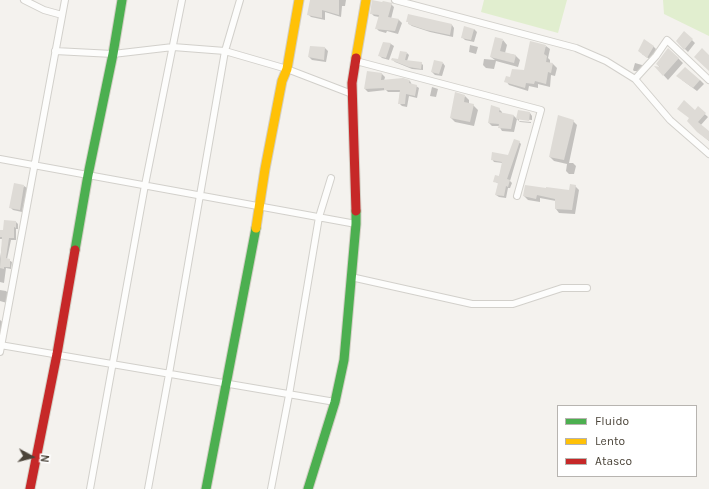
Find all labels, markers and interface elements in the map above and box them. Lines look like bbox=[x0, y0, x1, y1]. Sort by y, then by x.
legend bbox=[557, 405, 697, 477]
text: Fluido bbox=[595, 414, 629, 428]
text: Lento bbox=[595, 434, 625, 448]
north arrow bbox=[12, 437, 52, 477]
text: N bbox=[37, 454, 51, 463]
text: Atasco bbox=[595, 454, 632, 468]

